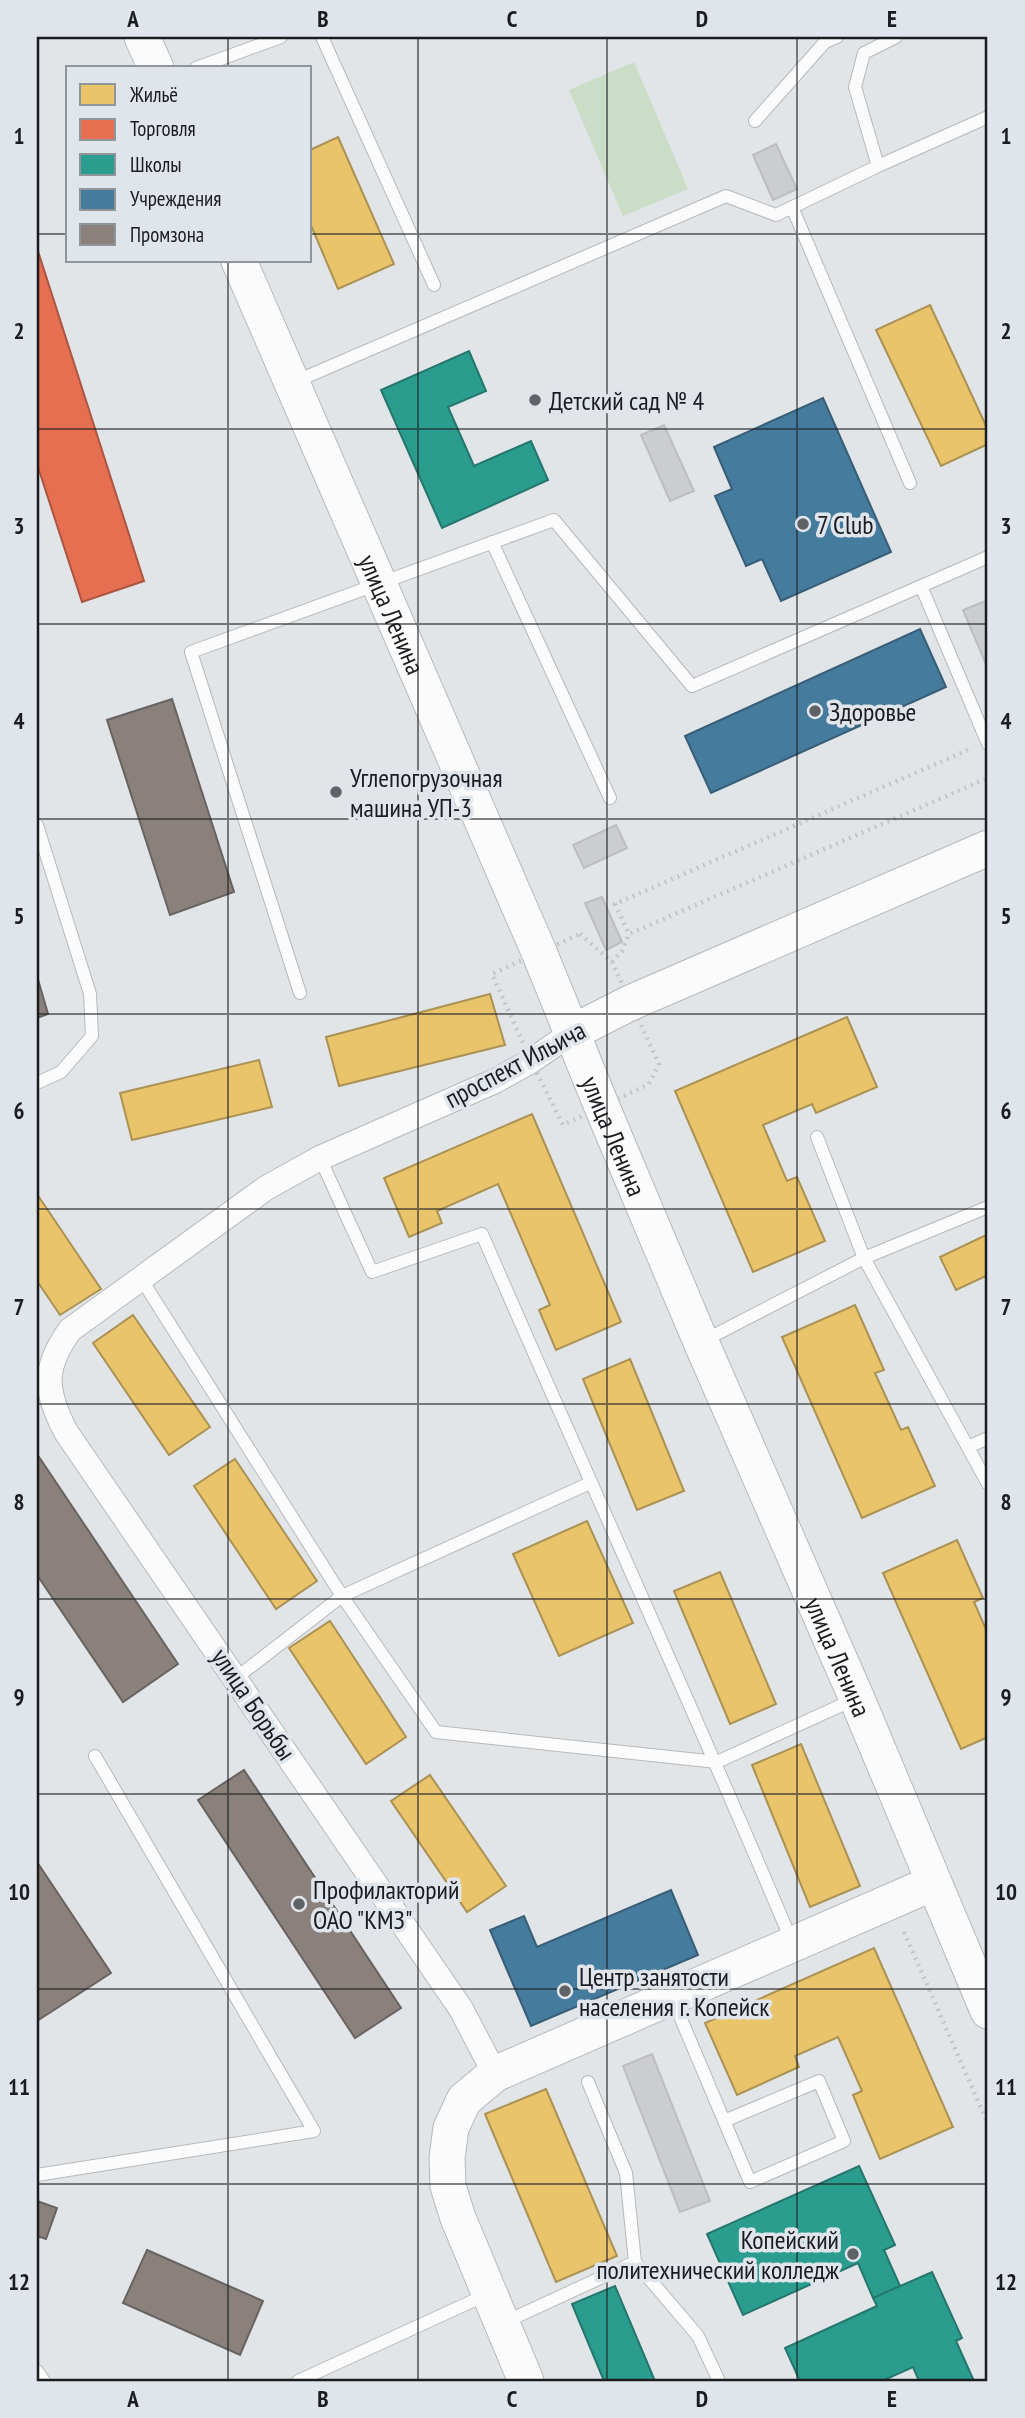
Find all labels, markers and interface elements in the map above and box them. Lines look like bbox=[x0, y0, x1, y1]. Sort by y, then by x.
text: A bbox=[126, 4, 139, 33]
text: B bbox=[317, 4, 329, 33]
text: C bbox=[507, 4, 518, 33]
text: D bbox=[696, 4, 708, 33]
text: E bbox=[887, 4, 897, 33]
legend bbox=[66, 66, 312, 262]
text: Жильё bbox=[129, 81, 178, 108]
text: Торговля bbox=[130, 115, 196, 142]
text: 1 bbox=[14, 121, 25, 150]
text: 1 bbox=[1001, 121, 1012, 150]
text: Школы bbox=[130, 151, 182, 178]
text: Учреждения bbox=[130, 185, 221, 212]
text: Промзона bbox=[130, 221, 204, 248]
text: 2 bbox=[14, 316, 25, 345]
text: 2 bbox=[1001, 316, 1012, 345]
place label: Детский сад № 4 bbox=[549, 384, 705, 417]
marker: Детский сад № 4 bbox=[527, 392, 543, 408]
place label: 7 Club bbox=[817, 508, 874, 541]
text: 3 bbox=[14, 511, 25, 540]
text: 3 bbox=[1001, 511, 1012, 540]
marker: 7 Club bbox=[795, 516, 811, 532]
street label: улица Ленина bbox=[352, 549, 433, 679]
place label: Здоровье bbox=[829, 695, 916, 728]
marker: Здоровье bbox=[807, 703, 823, 719]
text: 4 bbox=[14, 706, 25, 735]
text: 4 bbox=[1001, 706, 1012, 735]
place label: Углепогрузочная машина УП-3 bbox=[350, 761, 502, 824]
marker: Углепогрузочная машина УП-3 bbox=[328, 784, 344, 800]
text: 5 bbox=[14, 901, 25, 930]
text: 5 bbox=[1001, 901, 1012, 930]
street label: проспект Ильича bbox=[439, 1013, 591, 1115]
street label: улица Ленина bbox=[575, 1071, 654, 1201]
text: 6 bbox=[14, 1096, 25, 1125]
text: 6 bbox=[1001, 1096, 1012, 1125]
text: 7 bbox=[14, 1292, 25, 1321]
text: 7 bbox=[1001, 1292, 1012, 1321]
text: 8 bbox=[14, 1487, 25, 1516]
text: 8 bbox=[1001, 1487, 1012, 1516]
street label: улица Ленина bbox=[798, 1592, 879, 1721]
street label: улица Борьбы bbox=[205, 1642, 303, 1766]
text: 9 bbox=[14, 1682, 25, 1711]
text: 9 bbox=[1001, 1682, 1012, 1711]
place label: Профилакторий ОАО "КМЗ" bbox=[313, 1873, 459, 1936]
text: 10 bbox=[8, 1877, 30, 1906]
text: 10 bbox=[995, 1877, 1017, 1906]
marker: Профилакторий ОАО "КМЗ" bbox=[291, 1896, 307, 1912]
place label: Центр занятости населения г. Копейск bbox=[579, 1960, 769, 2023]
marker: Центр занятости населения г. Копейск bbox=[557, 1983, 573, 1999]
text: 11 bbox=[8, 2072, 30, 2101]
text: 11 bbox=[995, 2072, 1017, 2101]
place label: Копейский политехнический колледж bbox=[596, 2223, 839, 2286]
marker: Копейский политехнический колледж bbox=[845, 2246, 861, 2262]
text: 12 bbox=[8, 2267, 30, 2296]
text: 12 bbox=[995, 2267, 1017, 2296]
text: A bbox=[126, 2384, 139, 2413]
text: B bbox=[317, 2384, 329, 2413]
text: C bbox=[507, 2384, 518, 2413]
text: D bbox=[696, 2384, 708, 2413]
text: E bbox=[887, 2384, 897, 2413]

